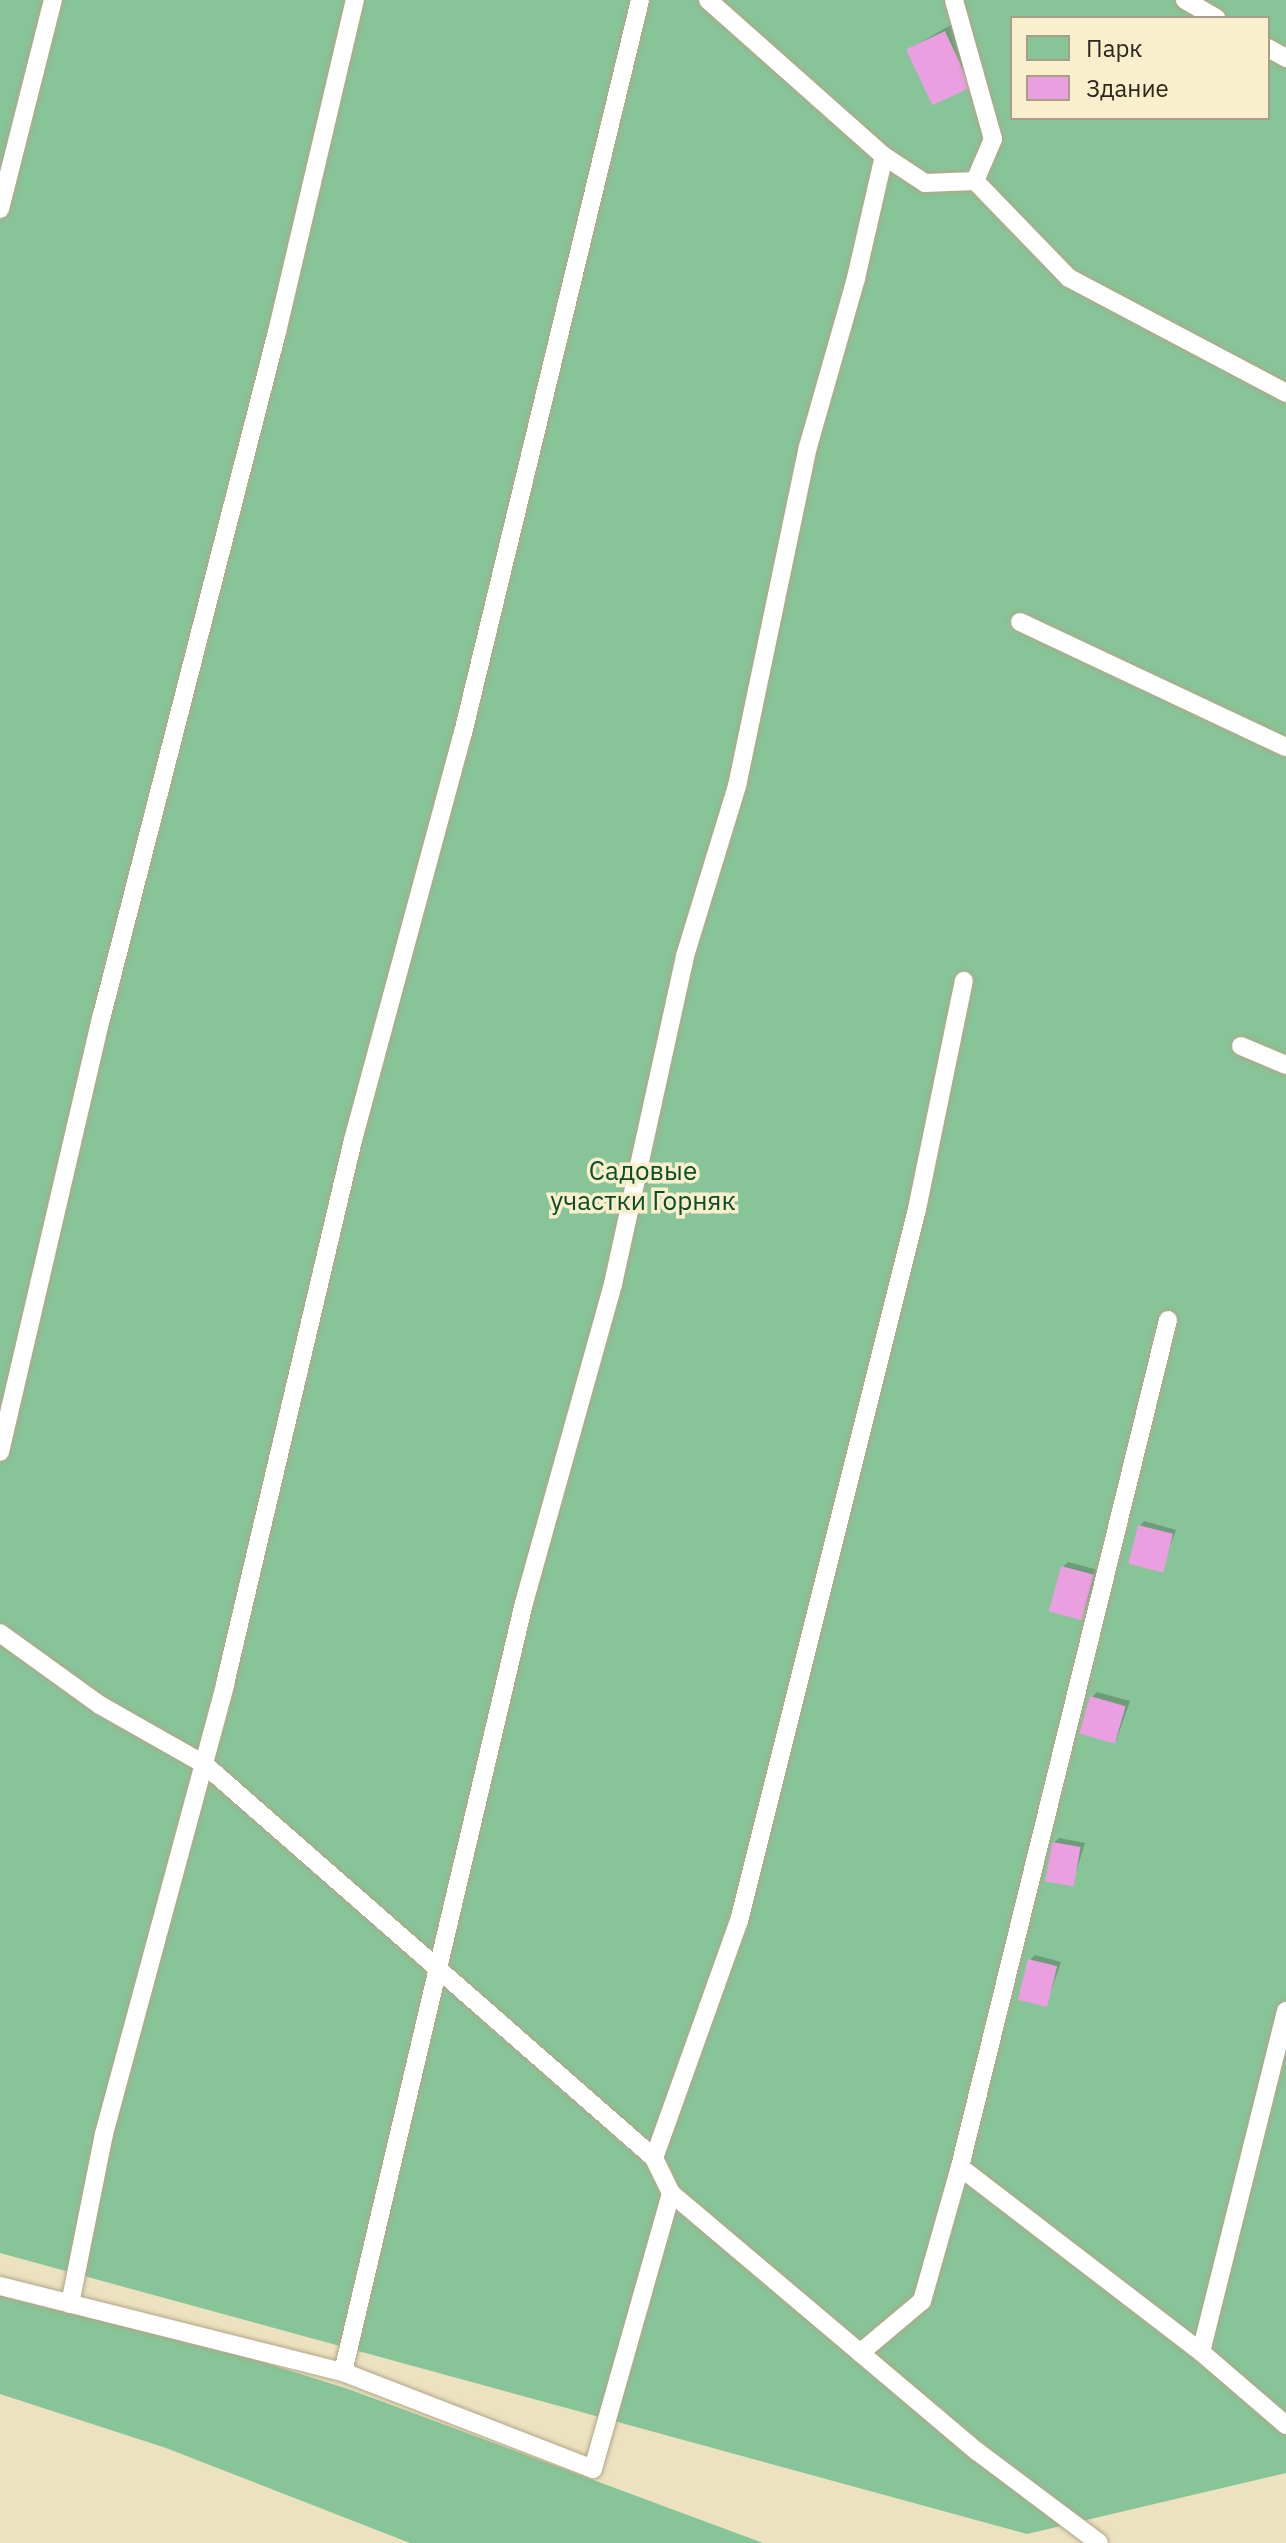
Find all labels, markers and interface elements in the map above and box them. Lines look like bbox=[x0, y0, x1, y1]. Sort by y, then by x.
legend bbox=[1010, 16, 1270, 120]
text: Парк bbox=[1086, 32, 1143, 64]
text: Здание bbox=[1086, 72, 1169, 104]
park label: Садовые участки Горняк bbox=[550, 1155, 736, 1216]

